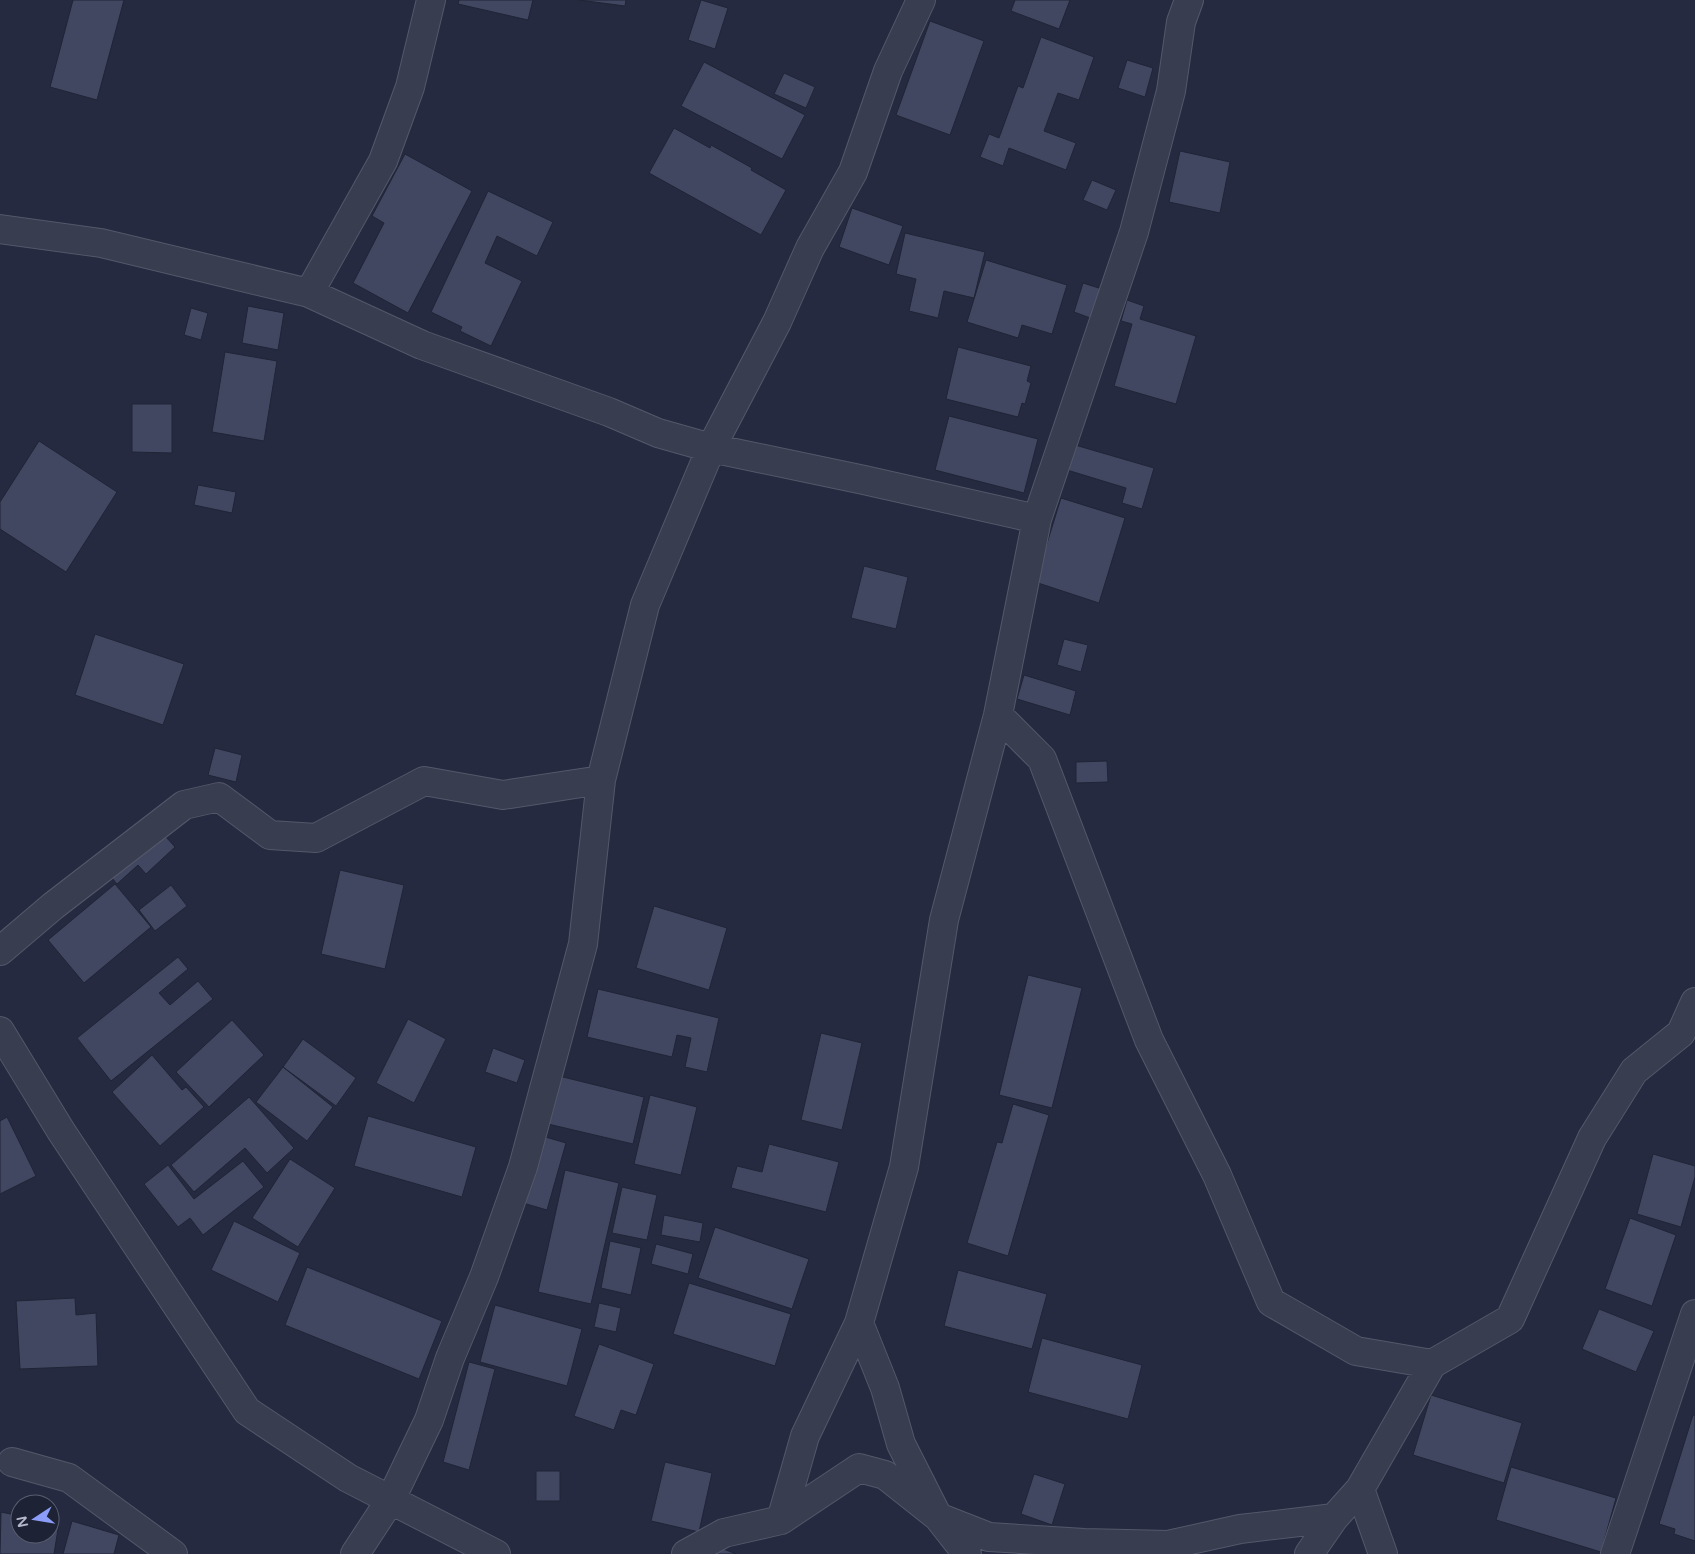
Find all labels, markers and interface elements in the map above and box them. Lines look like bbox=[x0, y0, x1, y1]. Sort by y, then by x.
north arrow bbox=[10, 1494, 60, 1544]
text: N bbox=[13, 1514, 32, 1529]

